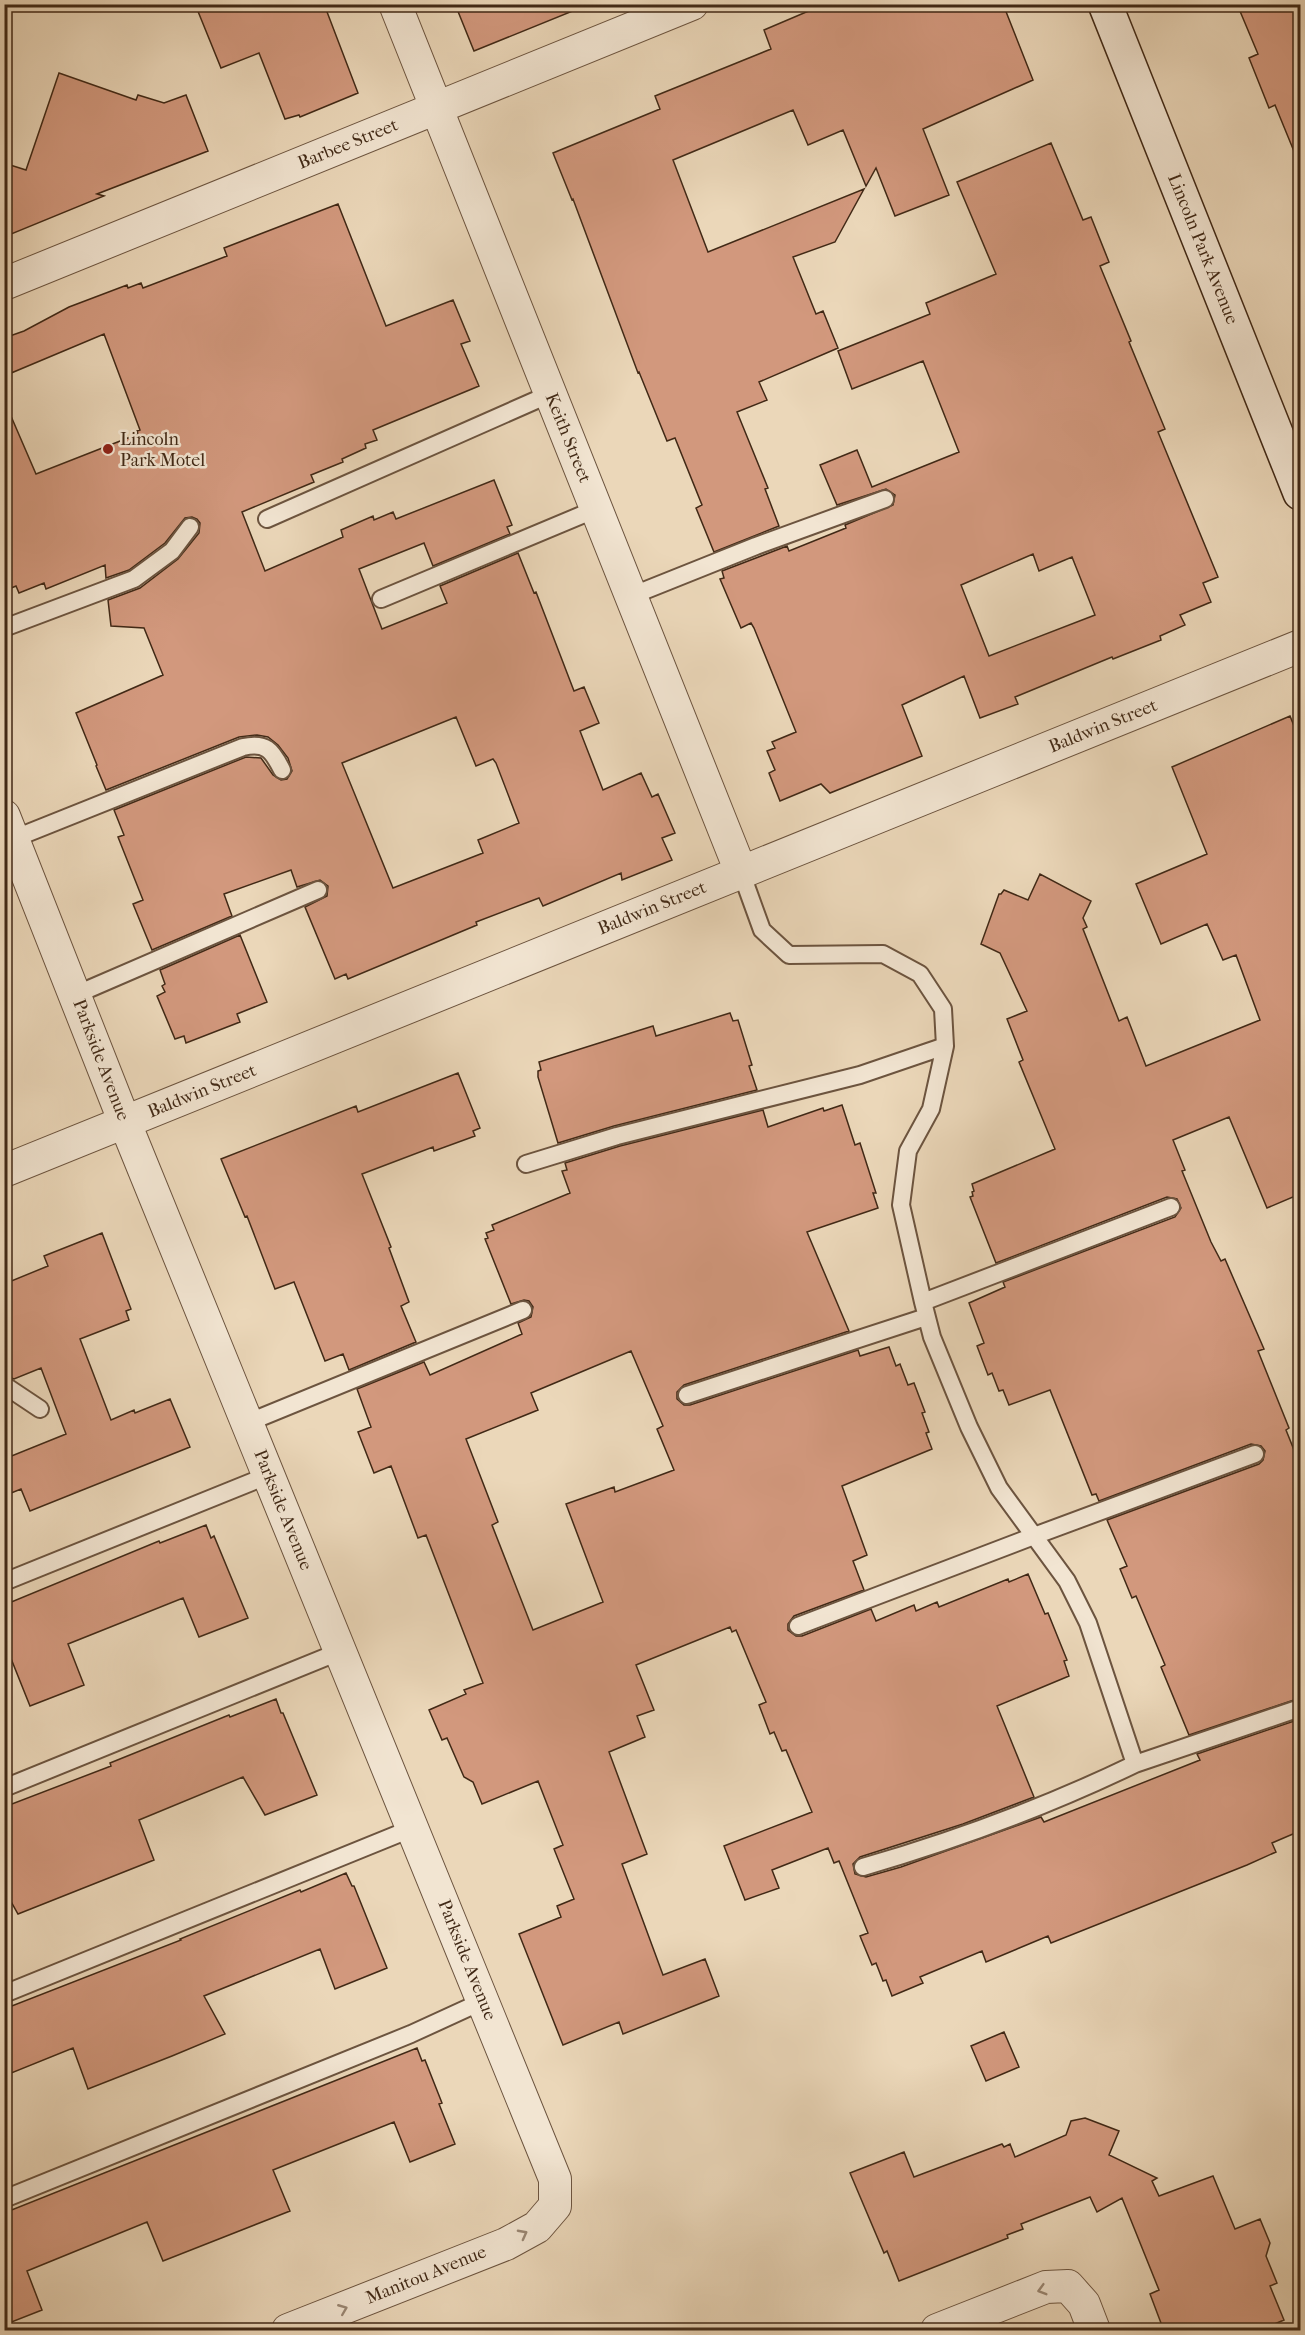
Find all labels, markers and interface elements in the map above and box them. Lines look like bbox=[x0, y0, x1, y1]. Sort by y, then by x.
street label: Barbee Street bbox=[295, 114, 402, 174]
street label: Lincoln Park Avenue bbox=[1163, 171, 1243, 327]
street label: Keith Street bbox=[541, 390, 596, 486]
place label: Lincoln Park Motel bbox=[120, 429, 205, 471]
marker: Lincoln Park Motel bbox=[101, 442, 115, 456]
street label: Baldwin Street bbox=[1046, 694, 1161, 757]
street label: Baldwin Street bbox=[595, 876, 710, 939]
street label: Parkside Avenue bbox=[68, 996, 134, 1124]
street label: Baldwin Street bbox=[145, 1059, 260, 1122]
street label: Parkside Avenue bbox=[249, 1447, 317, 1573]
street label: Parkside Avenue bbox=[433, 1897, 501, 2023]
one-way arrow bbox=[517, 2230, 527, 2241]
street label: Manitou Avenue bbox=[363, 2241, 489, 2309]
one-way arrow bbox=[1037, 2283, 1048, 2295]
one-way arrow bbox=[336, 2304, 347, 2316]

